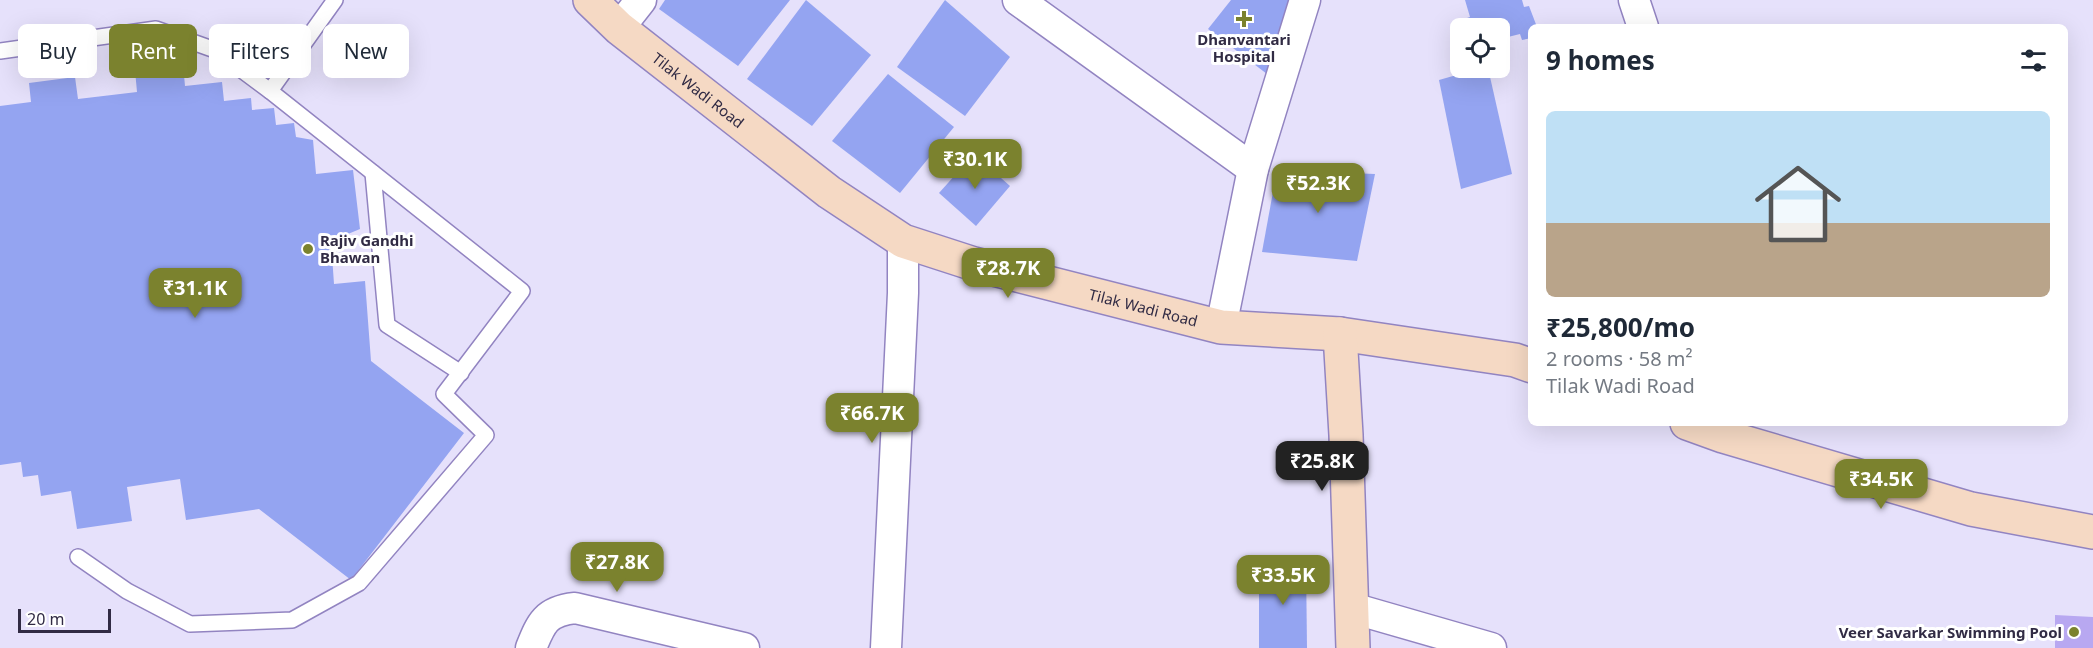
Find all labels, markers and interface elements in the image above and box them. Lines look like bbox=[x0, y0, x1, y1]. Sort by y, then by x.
marker: Dhanvantari Hospital bbox=[1235, 10, 1253, 28]
map controls bbox=[1450, 18, 1510, 78]
button: locate bbox=[1450, 18, 1510, 78]
chip: Buy bbox=[18, 24, 97, 78]
chip: Rent bbox=[109, 24, 197, 78]
chip: Filters bbox=[209, 24, 311, 78]
chip: New bbox=[323, 24, 409, 78]
place label: Dhanvantari Hospital bbox=[1197, 29, 1291, 66]
text: 9 homes bbox=[1546, 42, 1655, 78]
icon: filters bbox=[2017, 44, 2050, 77]
street label: Tilak Wadi Road bbox=[648, 48, 748, 132]
pin: ₹30.1K bbox=[926, 139, 1024, 190]
text: ₹30.1K bbox=[943, 145, 1007, 172]
icon: home bbox=[1744, 150, 1852, 258]
pin: ₹52.3K bbox=[1269, 163, 1367, 214]
text: ₹52.3K bbox=[1286, 169, 1350, 196]
place label: Rajiv Gandhi Bhawan bbox=[320, 230, 414, 267]
marker: Rajiv Gandhi Bhawan bbox=[301, 242, 315, 256]
pin: ₹28.7K bbox=[959, 248, 1057, 299]
text: ₹28.7K bbox=[976, 254, 1040, 281]
pin: ₹31.1K bbox=[146, 268, 244, 319]
text: ₹31.1K bbox=[163, 274, 227, 301]
street label: Tilak Wadi Road bbox=[1087, 284, 1200, 331]
text: ₹25,800/mo bbox=[1546, 309, 1695, 345]
text: 2 rooms · 58 m² bbox=[1546, 345, 1693, 372]
text: Tilak Wadi Road bbox=[1546, 372, 1695, 399]
pin: ₹66.7K bbox=[823, 393, 921, 444]
text: ₹66.7K bbox=[840, 399, 904, 426]
pin: ₹25.8K bbox=[1273, 441, 1371, 492]
text: ₹25.8K bbox=[1290, 447, 1354, 474]
pin: ₹34.5K bbox=[1832, 459, 1930, 510]
text: ₹34.5K bbox=[1849, 465, 1913, 492]
pin: ₹27.8K bbox=[568, 542, 666, 593]
text: ₹27.8K bbox=[585, 548, 649, 575]
pin: ₹33.5K bbox=[1234, 555, 1332, 606]
text: ₹33.5K bbox=[1251, 561, 1315, 588]
scale bar bbox=[18, 606, 111, 634]
text: 20 m bbox=[27, 608, 64, 630]
place label: Veer Savarkar Swimming Pool bbox=[1839, 622, 2062, 642]
marker: Veer Savarkar Swimming Pool bbox=[2067, 625, 2081, 639]

